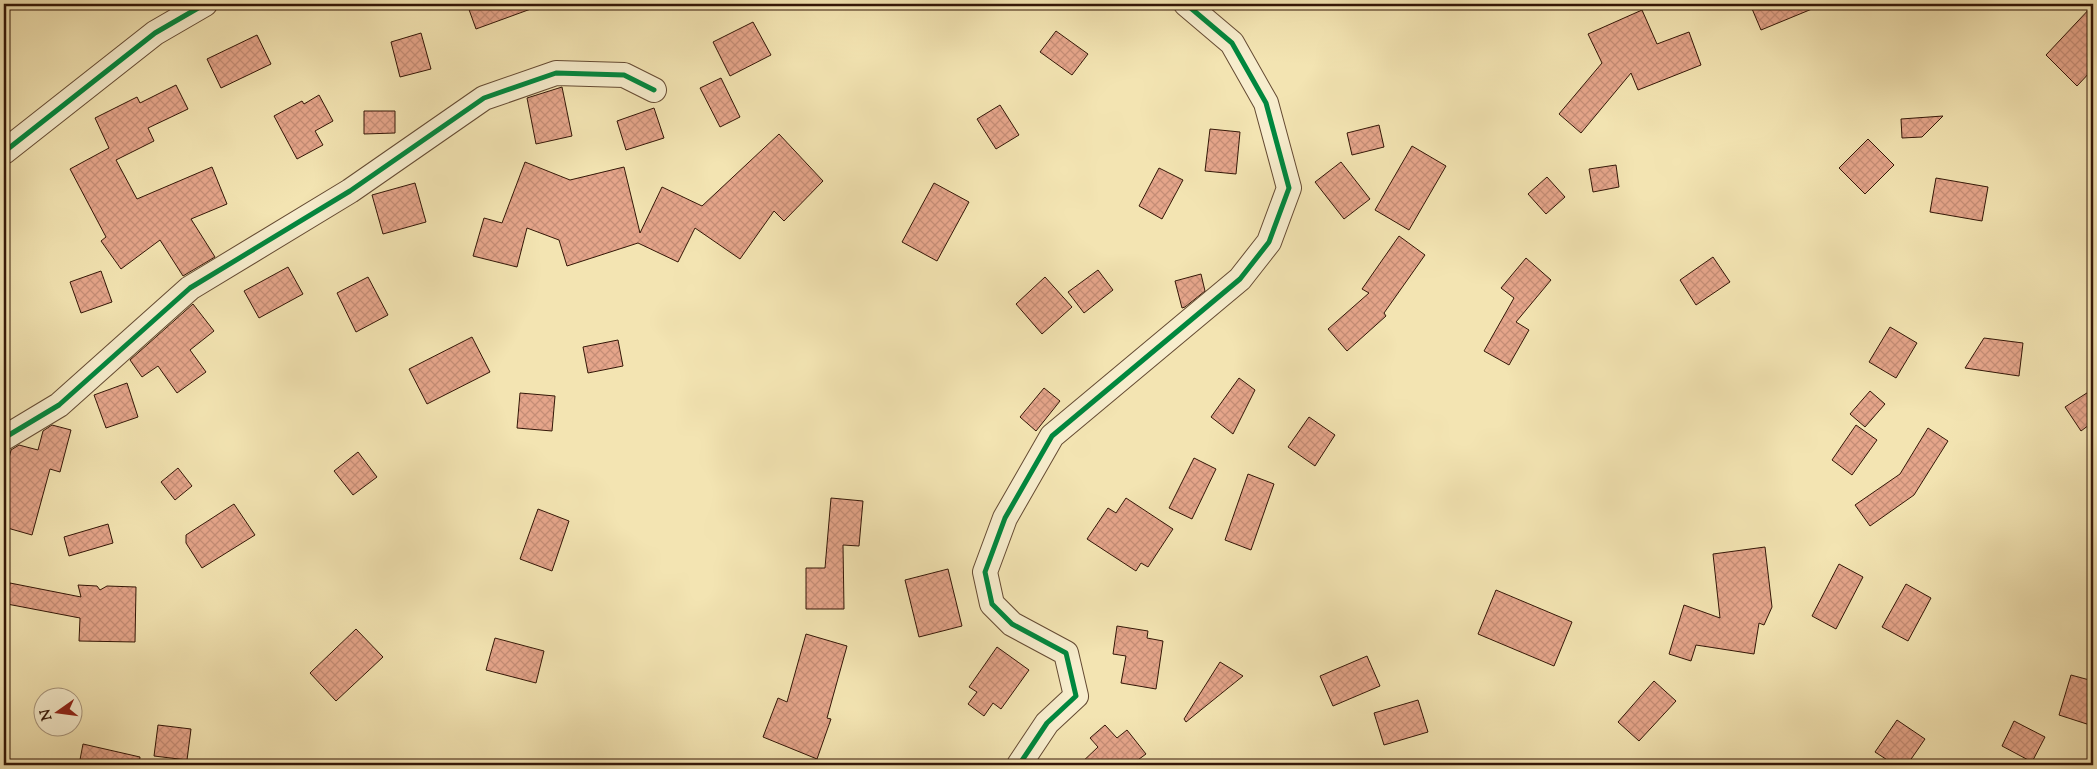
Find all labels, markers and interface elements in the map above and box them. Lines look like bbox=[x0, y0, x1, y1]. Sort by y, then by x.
north arrow bbox=[32, 686, 82, 736]
text: N bbox=[36, 707, 58, 723]

